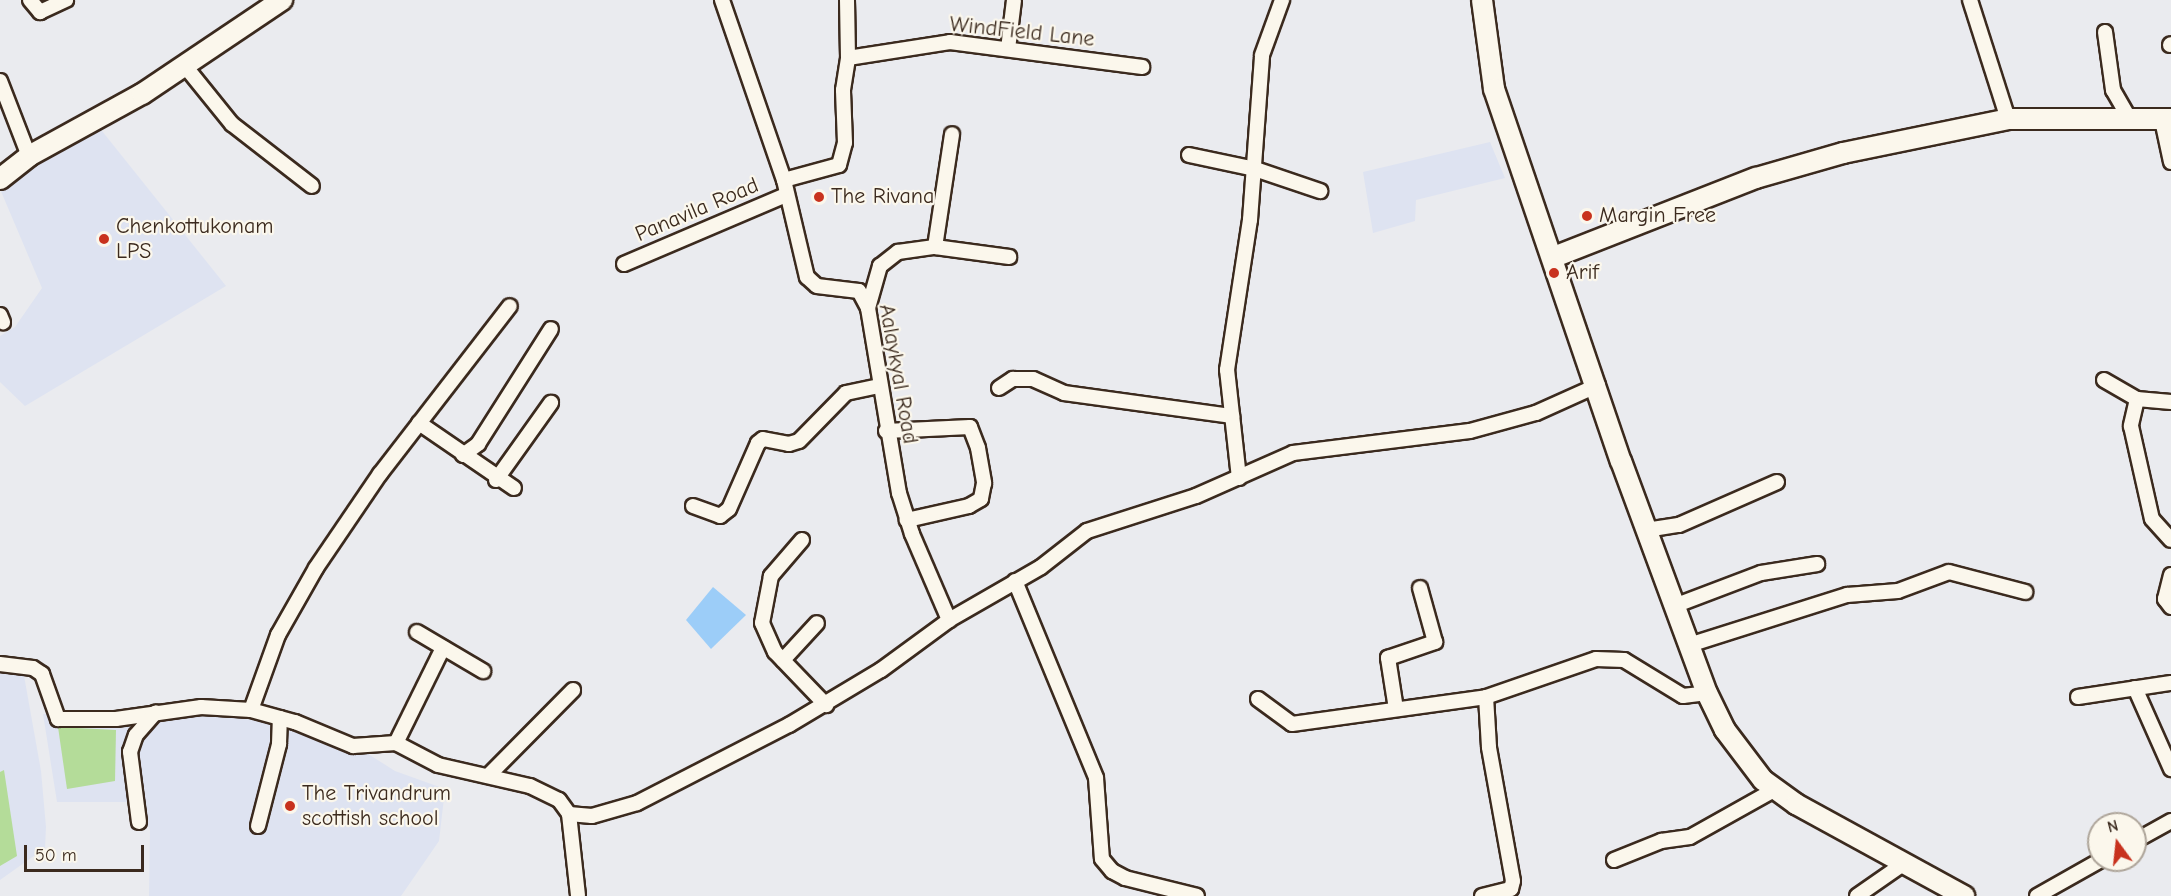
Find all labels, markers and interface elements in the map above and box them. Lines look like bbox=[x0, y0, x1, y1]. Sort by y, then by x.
street label: WindField Lane bbox=[948, 11, 1096, 53]
street label: Panavila Road bbox=[631, 172, 763, 248]
place label: The Rivana bbox=[831, 184, 934, 210]
marker: The Rivana bbox=[812, 190, 826, 204]
place label: Margin Free bbox=[1599, 203, 1716, 229]
marker: Margin Free bbox=[1580, 209, 1594, 223]
place label: Chenkottukonam LPS bbox=[116, 213, 273, 264]
marker: Chenkottukonam LPS bbox=[97, 232, 111, 246]
place label: Arif bbox=[1566, 260, 1599, 286]
marker: Arif bbox=[1547, 266, 1561, 280]
street label: Aalaykyal Road bbox=[873, 302, 923, 446]
place label: The Trivandrum scottish school bbox=[302, 780, 451, 831]
marker: The Trivandrum scottish school bbox=[283, 799, 297, 813]
north arrow bbox=[2087, 812, 2147, 872]
text: N bbox=[2105, 817, 2120, 837]
scale bar bbox=[27, 833, 147, 871]
text: 50 m bbox=[35, 845, 77, 866]

